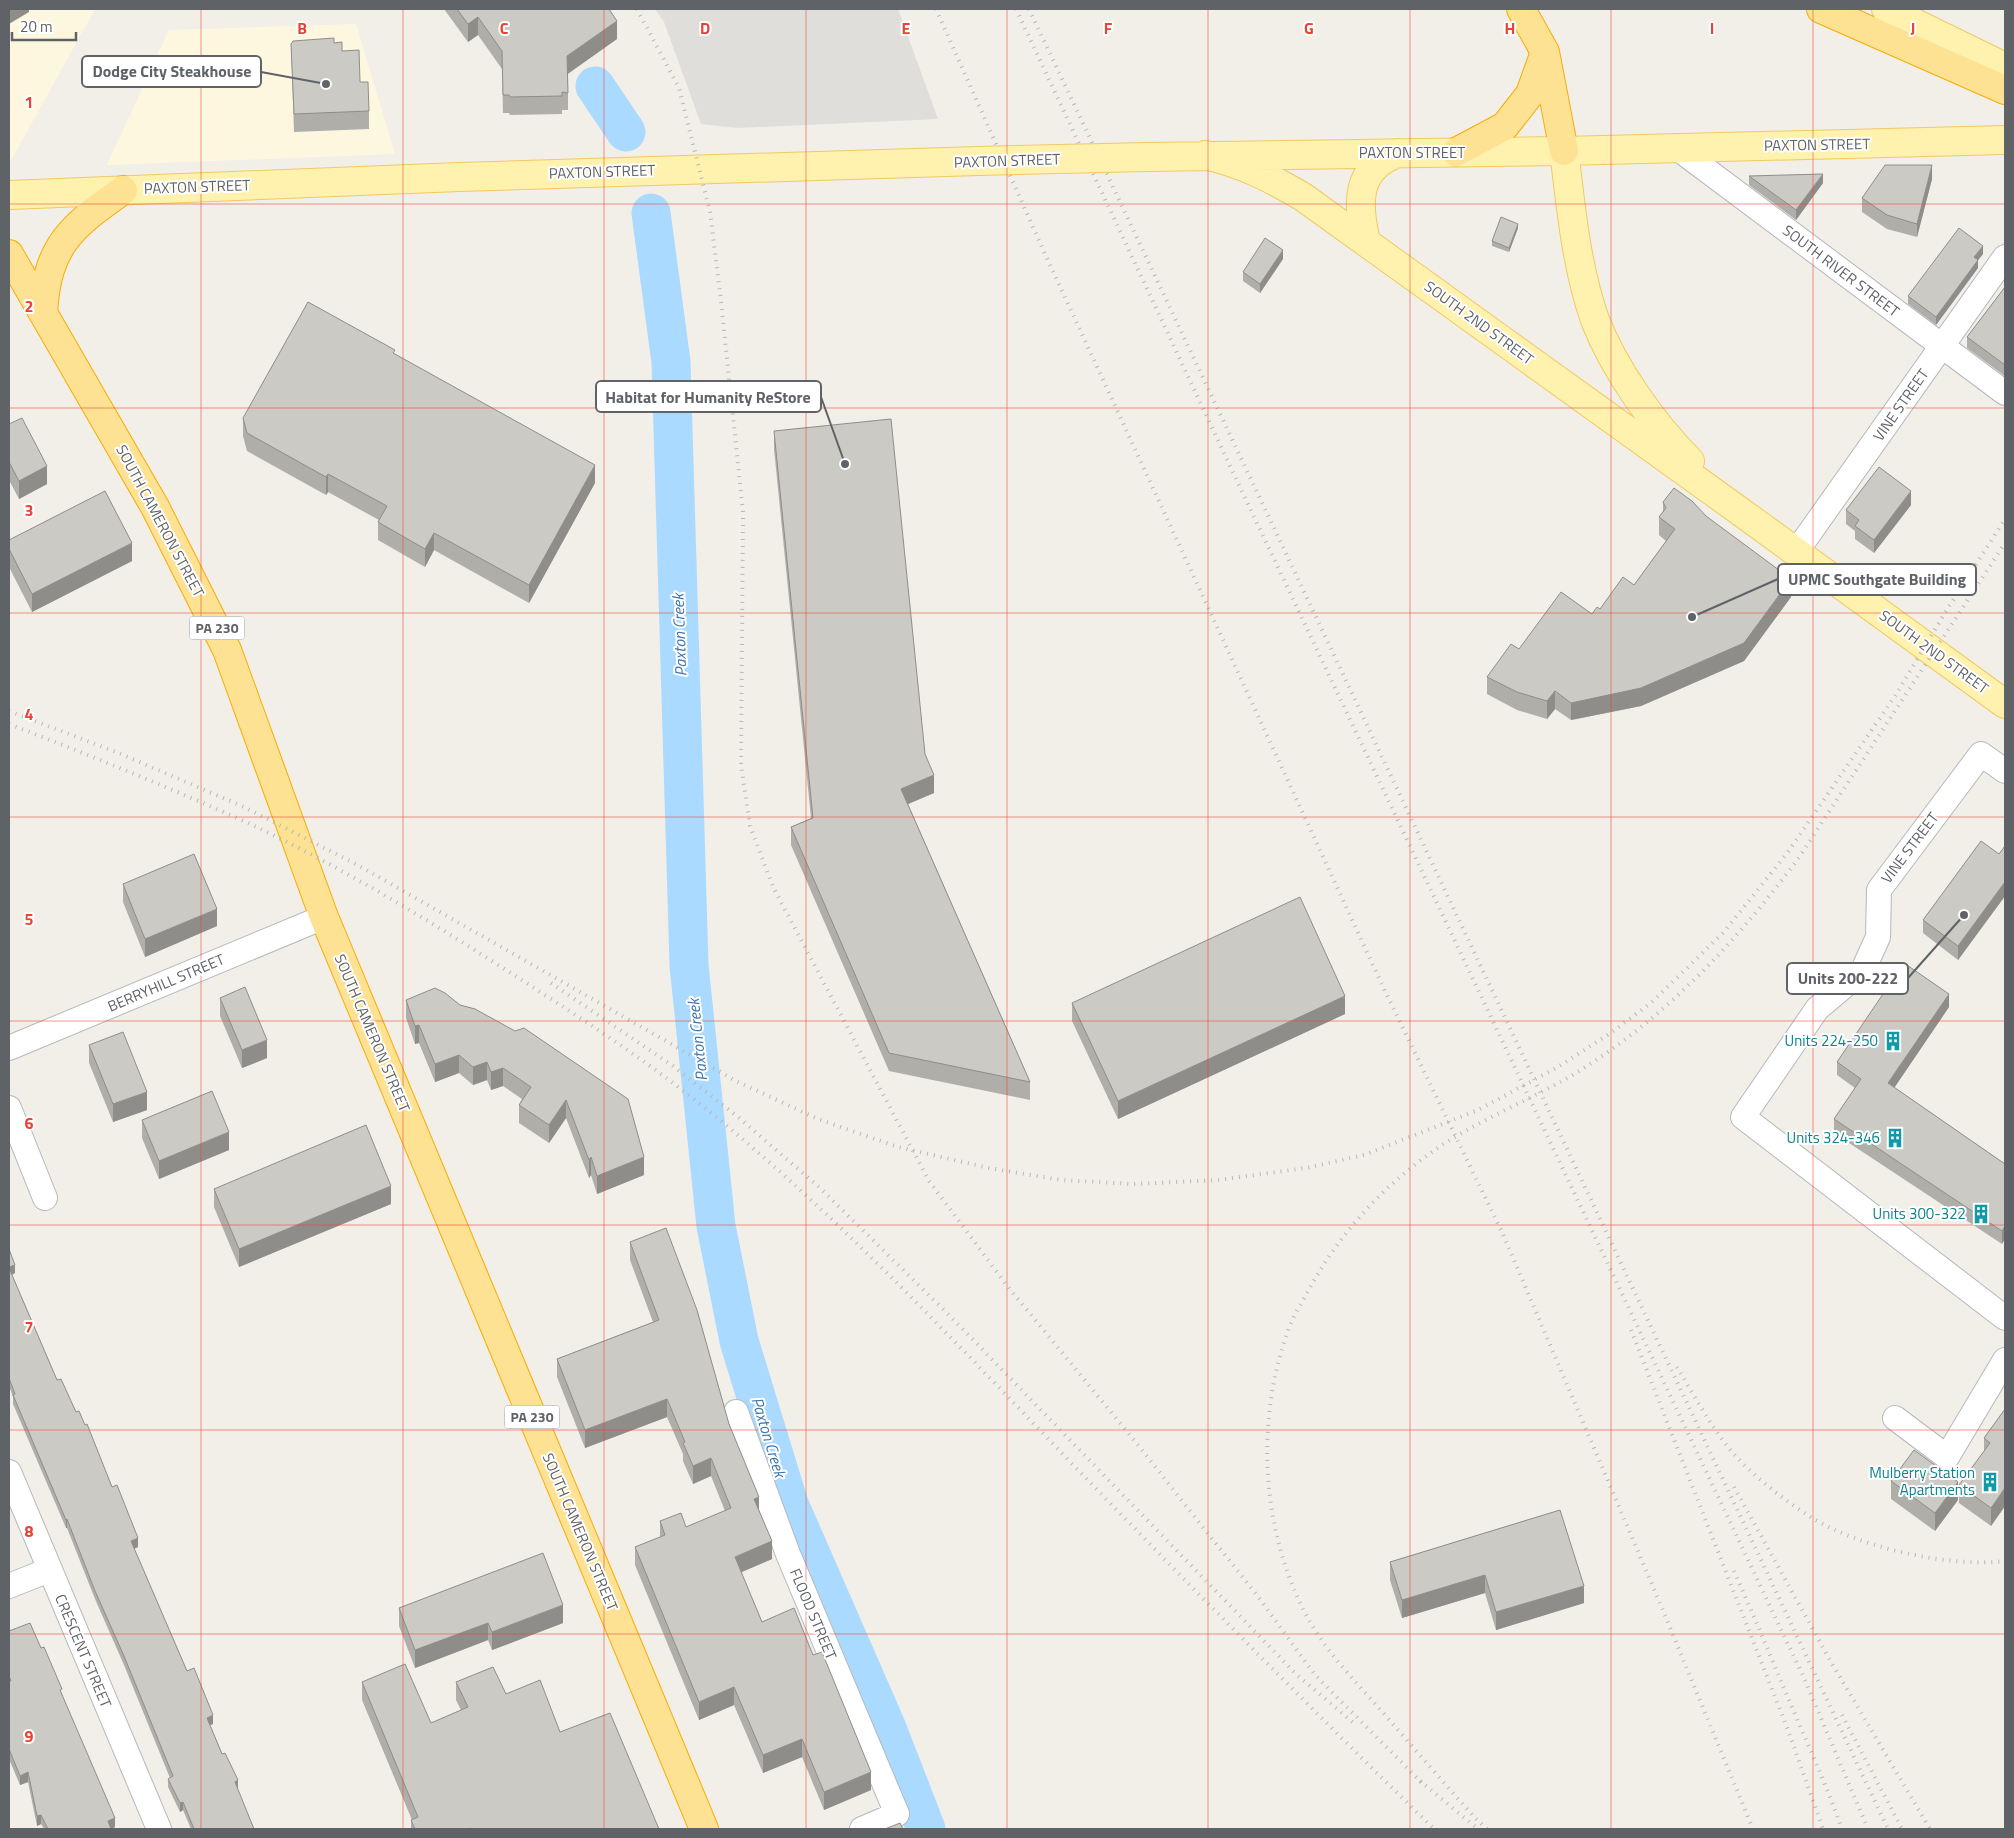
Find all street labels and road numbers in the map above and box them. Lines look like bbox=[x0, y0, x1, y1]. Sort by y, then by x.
street label: PAXTON STREET bbox=[1764, 132, 1870, 157]
street label: PAXTON STREET bbox=[1359, 141, 1465, 164]
street label: PAXTON STREET bbox=[953, 147, 1061, 174]
street label: PAXTON STREET bbox=[548, 158, 656, 185]
street label: PAXTON STREET bbox=[143, 173, 251, 200]
street label: SOUTH RIVER STREET bbox=[1778, 219, 1905, 322]
street label: SOUTH 2ND STREET bbox=[1420, 275, 1539, 370]
street label: VINE STREET bbox=[1867, 364, 1934, 446]
street label: SOUTH CAMERON STREET bbox=[111, 441, 210, 601]
street label: SOUTH 2ND STREET bbox=[1875, 604, 1994, 699]
road number: PA 230 bbox=[190, 616, 244, 640]
street label: VINE STREET bbox=[1875, 807, 1944, 888]
street label: BERRYHILL STREET bbox=[104, 947, 228, 1018]
street label: SOUTH CAMERON STREET bbox=[329, 950, 416, 1115]
road number: PA 230 bbox=[504, 1405, 560, 1428]
street label: SOUTH CAMERON STREET bbox=[537, 1449, 624, 1614]
street label: FLOOD STREET bbox=[784, 1565, 843, 1663]
street label: CRESCENT STREET bbox=[49, 1590, 118, 1711]

